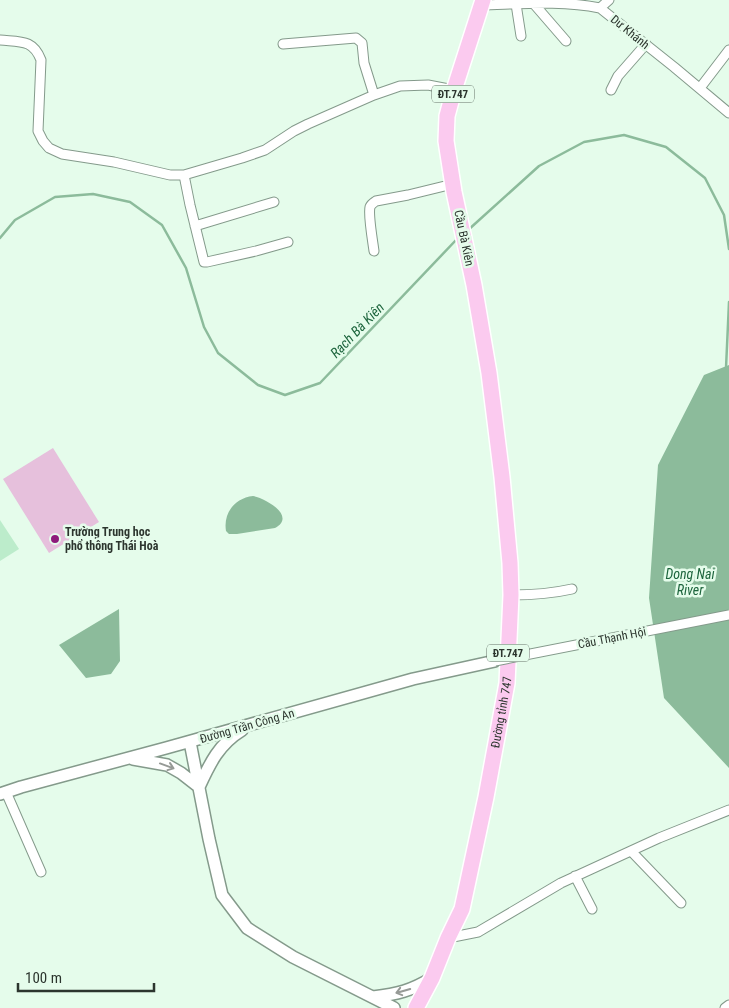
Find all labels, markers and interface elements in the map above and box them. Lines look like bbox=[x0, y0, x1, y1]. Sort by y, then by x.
street label: Dư Khánh bbox=[608, 12, 652, 52]
road number: ĐT.747 bbox=[432, 86, 474, 102]
street label: Cầu Bà Kiên bbox=[451, 209, 477, 267]
water label: Rạch Bà Kiên bbox=[327, 299, 387, 361]
place label: Trường Trung học phổ thông Thái Hoà bbox=[65, 525, 159, 553]
marker: Trường Trung học phổ thông Thái Hoà bbox=[49, 533, 61, 545]
water label: Dong Nai River bbox=[665, 566, 715, 598]
street label: Cầu Thạnh Hội bbox=[577, 625, 647, 651]
road number: ĐT.747 bbox=[487, 644, 529, 661]
street label: Đường tỉnh 747 bbox=[488, 676, 514, 749]
street label: Đường Trần Công An bbox=[198, 706, 296, 746]
one-way arrow bbox=[159, 762, 174, 771]
scale bar bbox=[18, 960, 154, 992]
text: 100 m bbox=[25, 969, 62, 987]
one-way arrow bbox=[396, 987, 412, 997]

